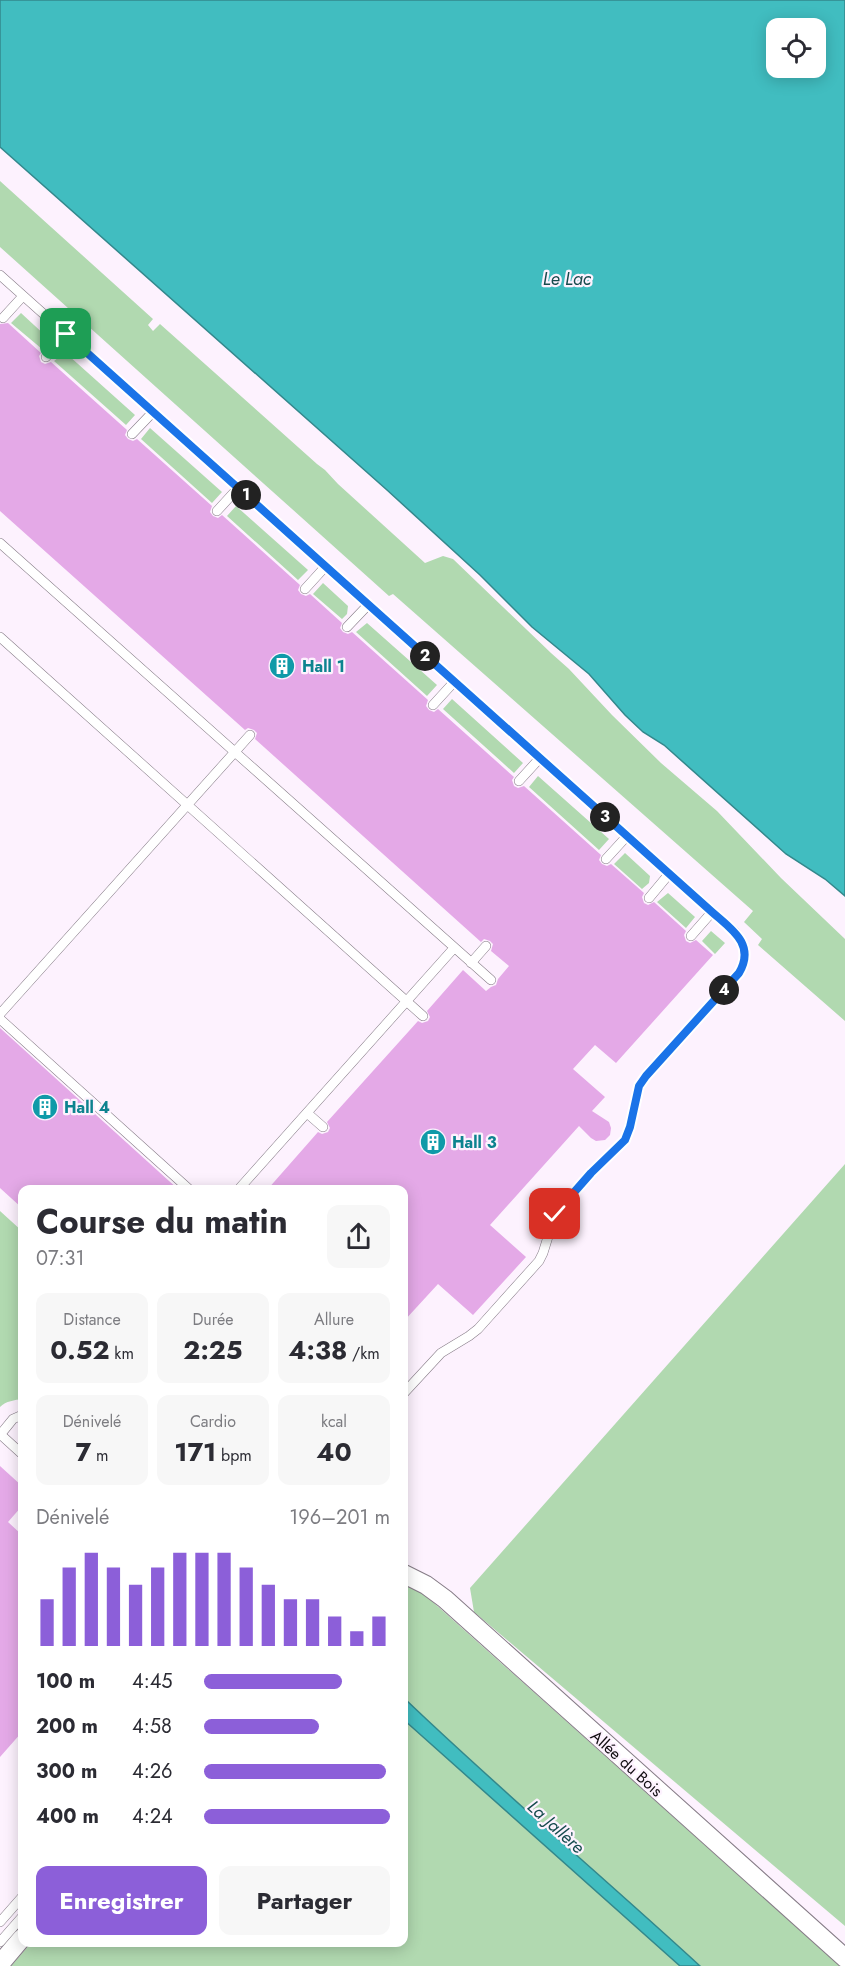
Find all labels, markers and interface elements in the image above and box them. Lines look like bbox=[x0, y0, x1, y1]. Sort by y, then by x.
map controls bbox=[766, 18, 826, 78]
button: locate bbox=[766, 18, 826, 78]
water label: Le Lac bbox=[543, 266, 592, 292]
pin bbox=[40, 308, 91, 359]
icon: arrive bbox=[49, 317, 82, 350]
pin: 1 bbox=[231, 480, 261, 510]
text: 1 bbox=[242, 483, 250, 506]
pin: 2 bbox=[410, 641, 440, 671]
text: 2 bbox=[420, 644, 430, 667]
building icon: Hall 1 bbox=[267, 651, 297, 681]
place label: Hall 1 bbox=[302, 655, 345, 678]
pin: 3 bbox=[590, 802, 620, 832]
text: 3 bbox=[600, 805, 610, 828]
pin: 4 bbox=[709, 975, 739, 1005]
text: 4 bbox=[718, 978, 730, 1001]
building icon: Hall 4 bbox=[30, 1092, 60, 1122]
place label: Hall 4 bbox=[64, 1096, 110, 1119]
building icon: Hall 3 bbox=[418, 1127, 448, 1157]
place label: Hall 3 bbox=[452, 1131, 497, 1154]
pin bbox=[529, 1188, 580, 1239]
icon: check bbox=[538, 1197, 571, 1230]
text: Course du matin bbox=[36, 1198, 288, 1245]
button: share bbox=[327, 1205, 390, 1268]
text: 07:31 bbox=[36, 1244, 84, 1273]
text: Distance bbox=[63, 1308, 121, 1331]
text: Durée bbox=[192, 1308, 234, 1331]
text: Allure bbox=[314, 1308, 354, 1331]
text: 0.52 bbox=[50, 1331, 110, 1369]
text: 2:25 bbox=[183, 1331, 243, 1369]
text: 4:38 bbox=[288, 1331, 347, 1369]
text: km bbox=[110, 1342, 134, 1365]
text: /km bbox=[347, 1342, 380, 1365]
text: Dénivelé bbox=[63, 1410, 121, 1433]
text: Cardio bbox=[190, 1410, 236, 1433]
text: kcal bbox=[321, 1410, 347, 1433]
text: 7 bbox=[76, 1433, 91, 1471]
text: 171 bbox=[174, 1433, 216, 1471]
text: 40 bbox=[316, 1433, 352, 1471]
text: m bbox=[91, 1444, 108, 1467]
text: bpm bbox=[216, 1444, 252, 1467]
text: Dénivelé bbox=[36, 1503, 109, 1532]
text: 196–201 m bbox=[289, 1503, 390, 1532]
text: 100 m bbox=[36, 1667, 95, 1696]
text: 4:45 bbox=[132, 1667, 173, 1696]
text: 200 m bbox=[36, 1712, 98, 1741]
text: 4:58 bbox=[132, 1712, 172, 1741]
street label: Allée du Bois bbox=[586, 1725, 668, 1802]
text: 300 m bbox=[36, 1757, 97, 1786]
text: 4:26 bbox=[132, 1757, 173, 1786]
water label: La Jallère bbox=[522, 1794, 590, 1860]
text: 400 m bbox=[36, 1802, 99, 1831]
text: 4:24 bbox=[132, 1802, 173, 1831]
button: Enregistrer bbox=[36, 1866, 207, 1935]
button: Partager bbox=[219, 1866, 390, 1935]

